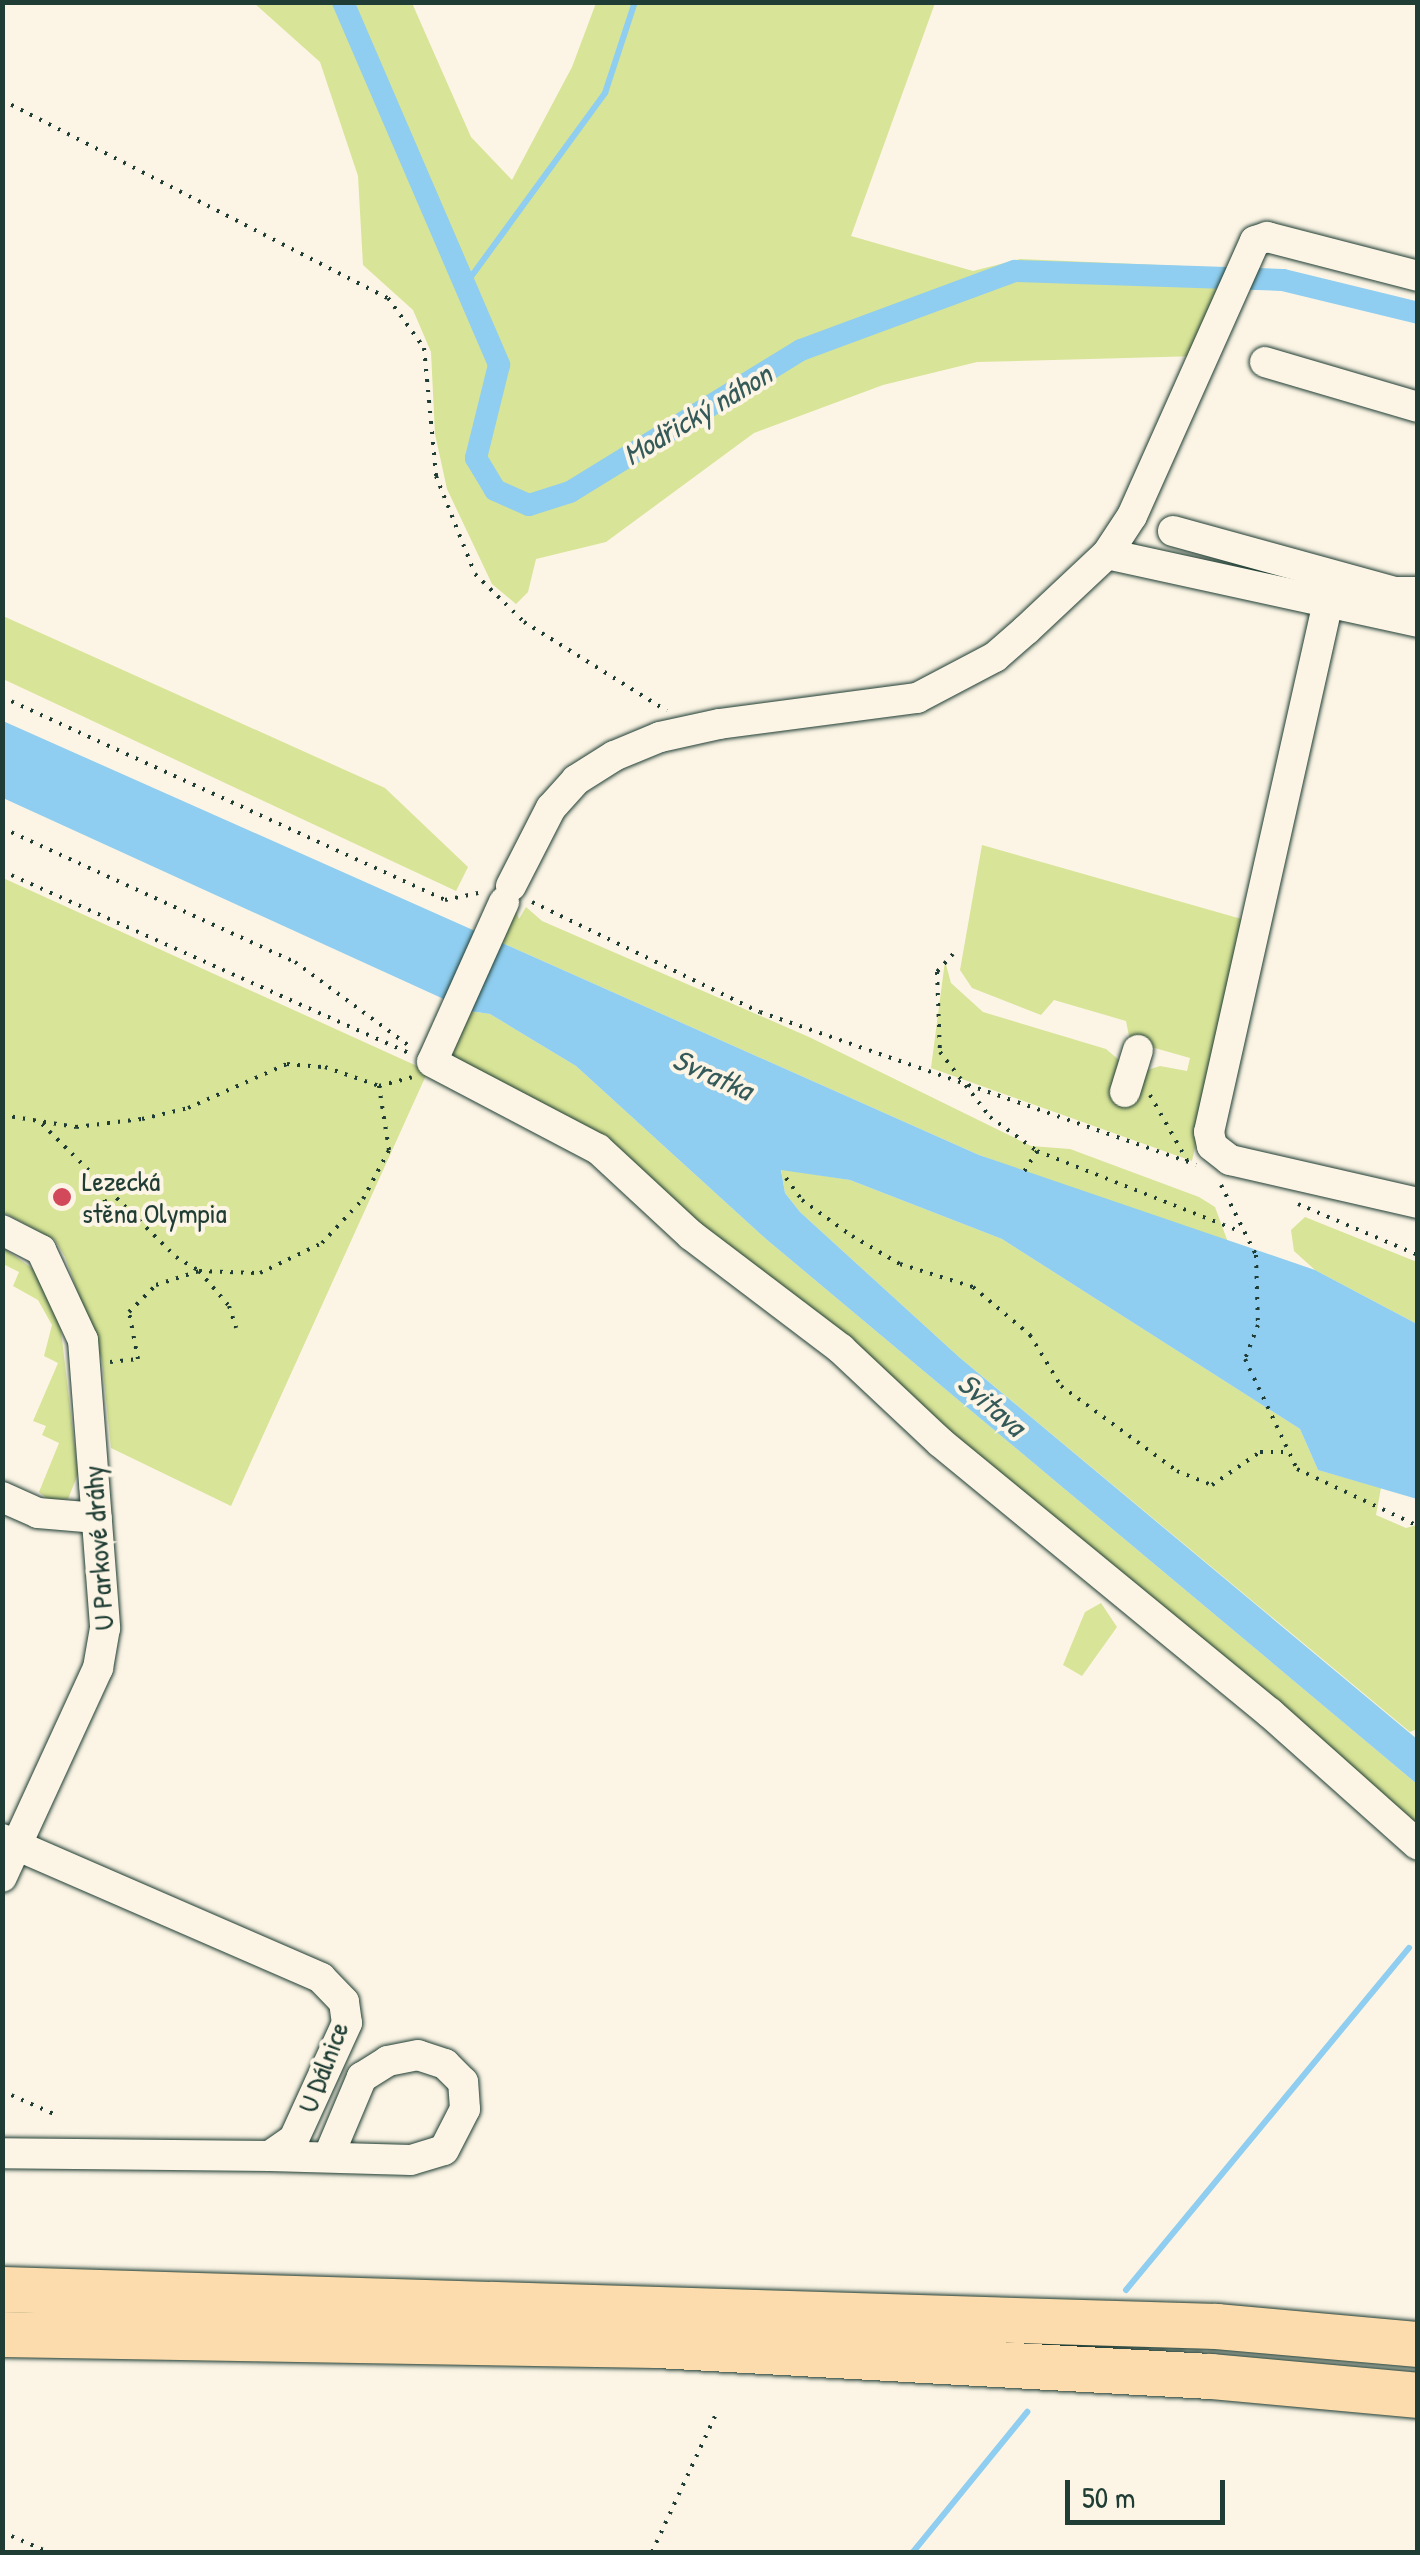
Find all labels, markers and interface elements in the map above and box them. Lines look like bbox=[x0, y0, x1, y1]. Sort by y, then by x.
water label: Modřický náhon bbox=[616, 356, 778, 472]
water label: Svratka bbox=[667, 1041, 759, 1107]
place label: Lezecká stěna Olympia bbox=[82, 1164, 227, 1230]
marker: Lezecká stěna Olympia bbox=[51, 1186, 73, 1208]
water label: Svitava bbox=[951, 1365, 1033, 1443]
street label: U Parkové dráhy bbox=[75, 1465, 121, 1631]
street label: U Dálnice bbox=[290, 2017, 356, 2117]
scale bar bbox=[1070, 2460, 1230, 2522]
text: 50 m bbox=[1082, 2477, 1135, 2517]

